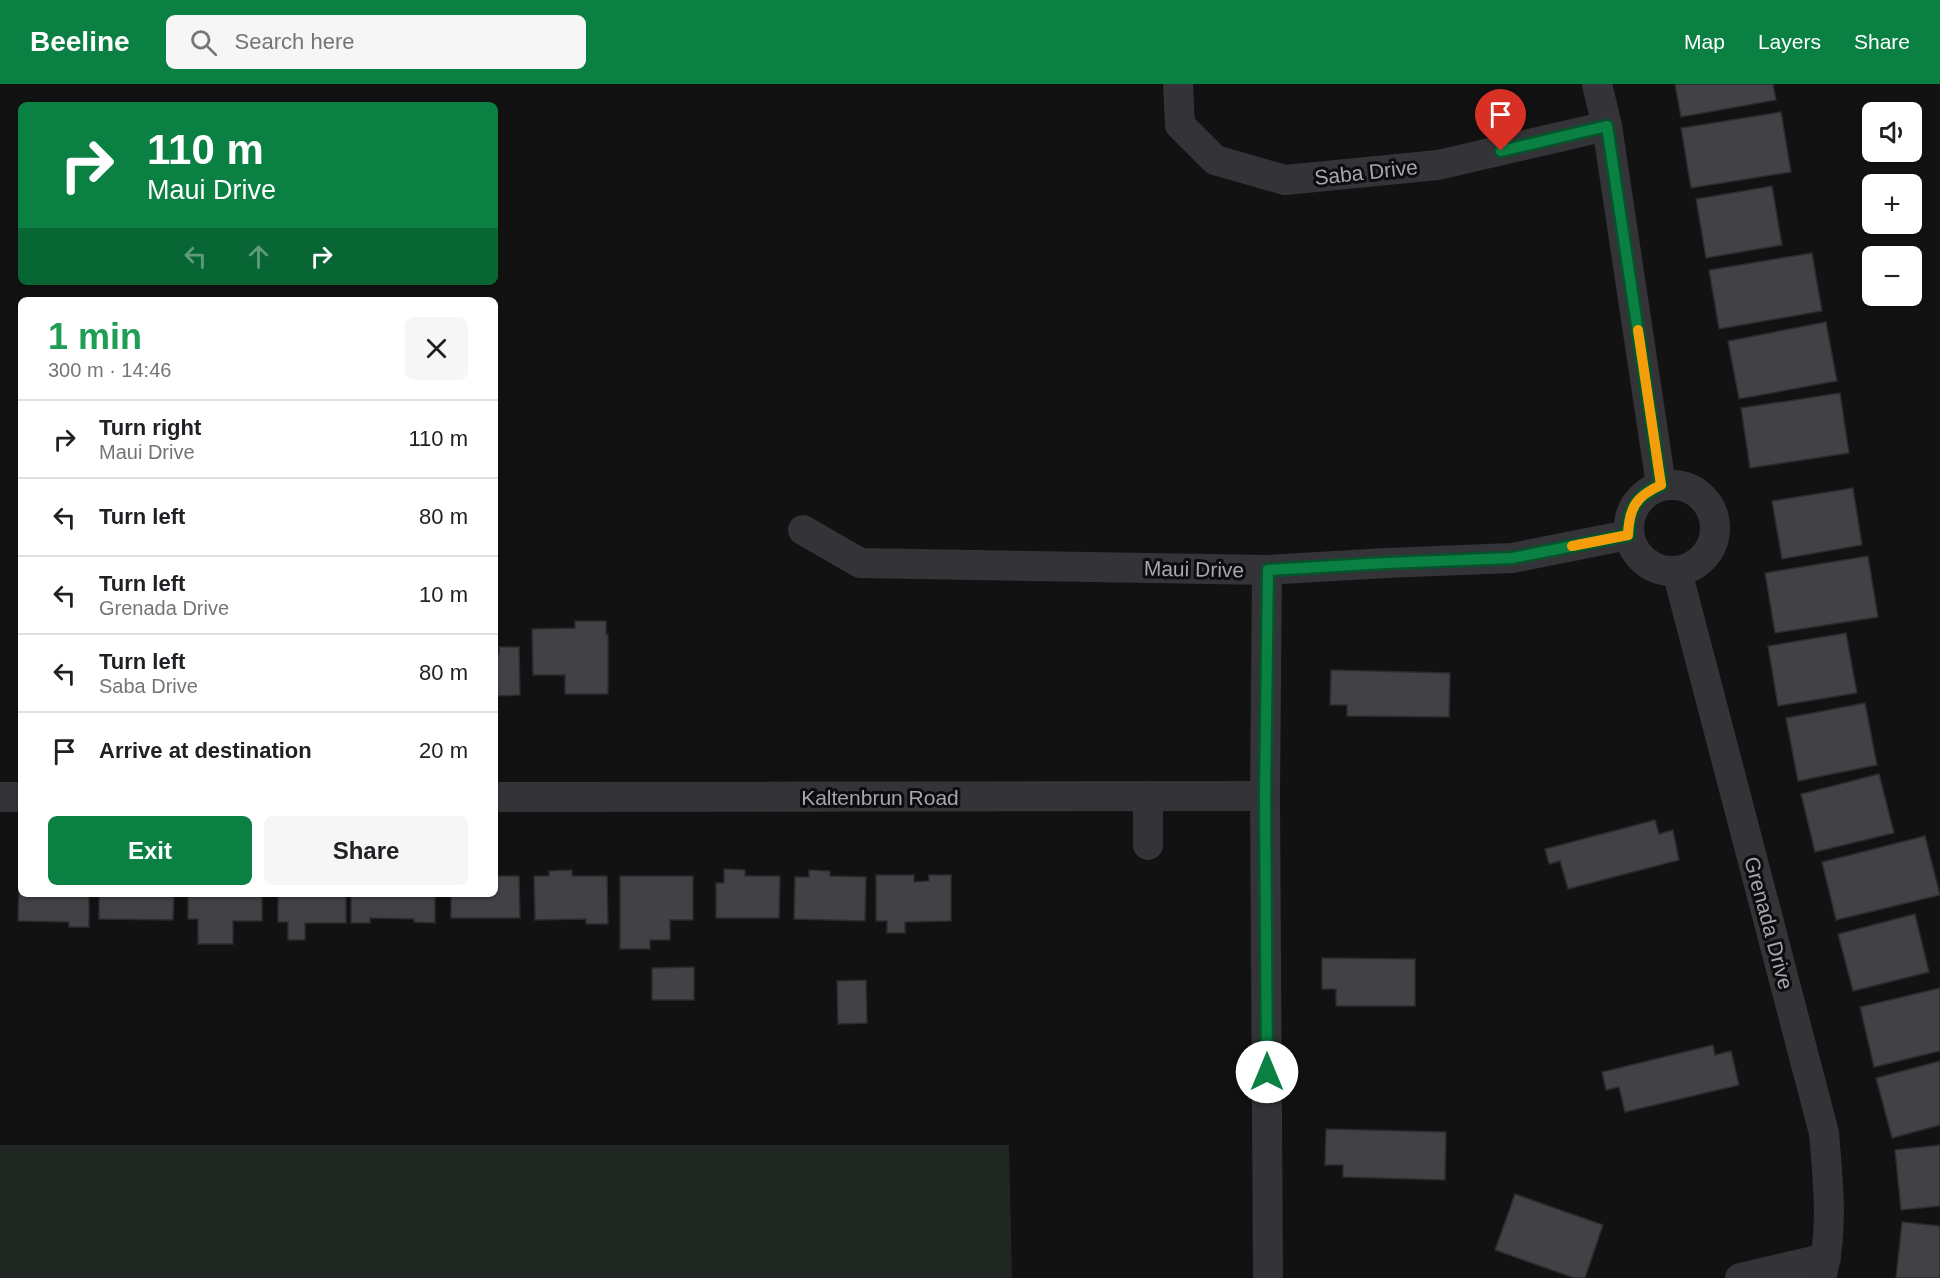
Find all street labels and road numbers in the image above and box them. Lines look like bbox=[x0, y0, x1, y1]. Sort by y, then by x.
street label: Saba Drive bbox=[1313, 155, 1419, 189]
street label: Maui Drive bbox=[1144, 557, 1244, 581]
street label: Kaltenbrun Road bbox=[801, 786, 959, 809]
street label: Grenada Drive bbox=[1740, 854, 1798, 992]

